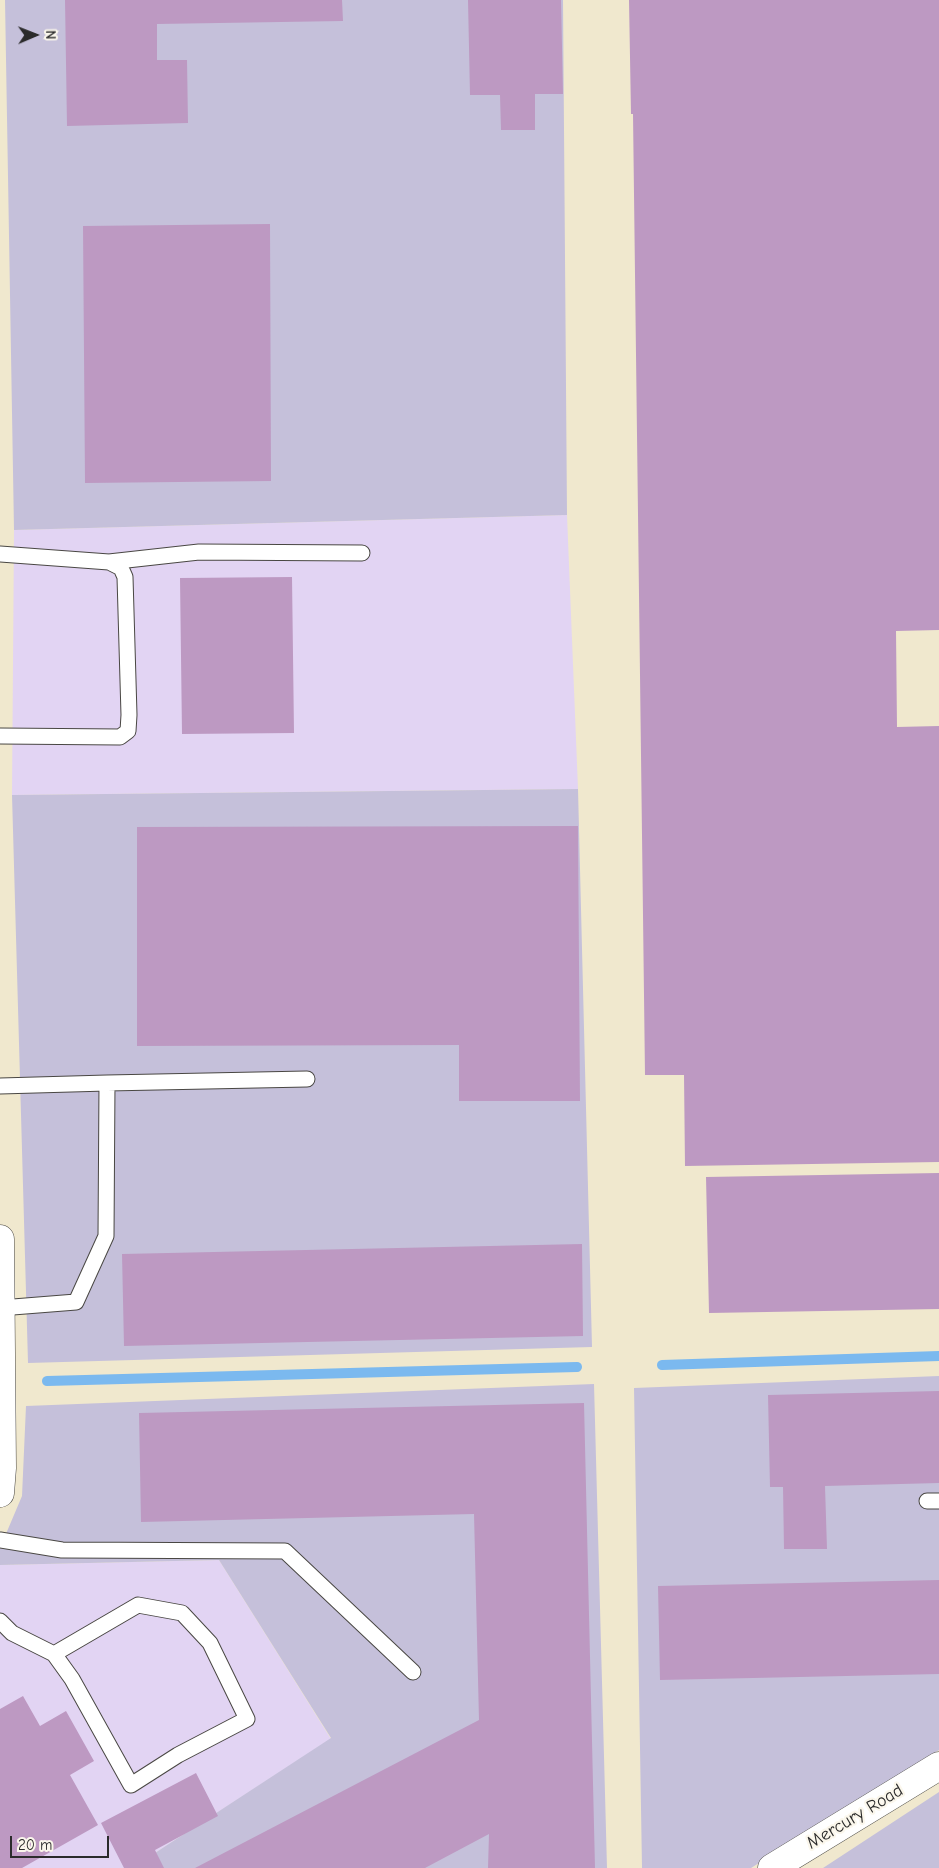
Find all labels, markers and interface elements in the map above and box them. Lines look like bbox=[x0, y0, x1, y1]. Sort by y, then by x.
north arrow bbox=[10, 10, 60, 60]
text: N bbox=[42, 30, 59, 39]
street label: Mercury Road bbox=[803, 1780, 907, 1854]
scale bar bbox=[12, 1826, 111, 1858]
text: 20 m bbox=[18, 1836, 52, 1854]

